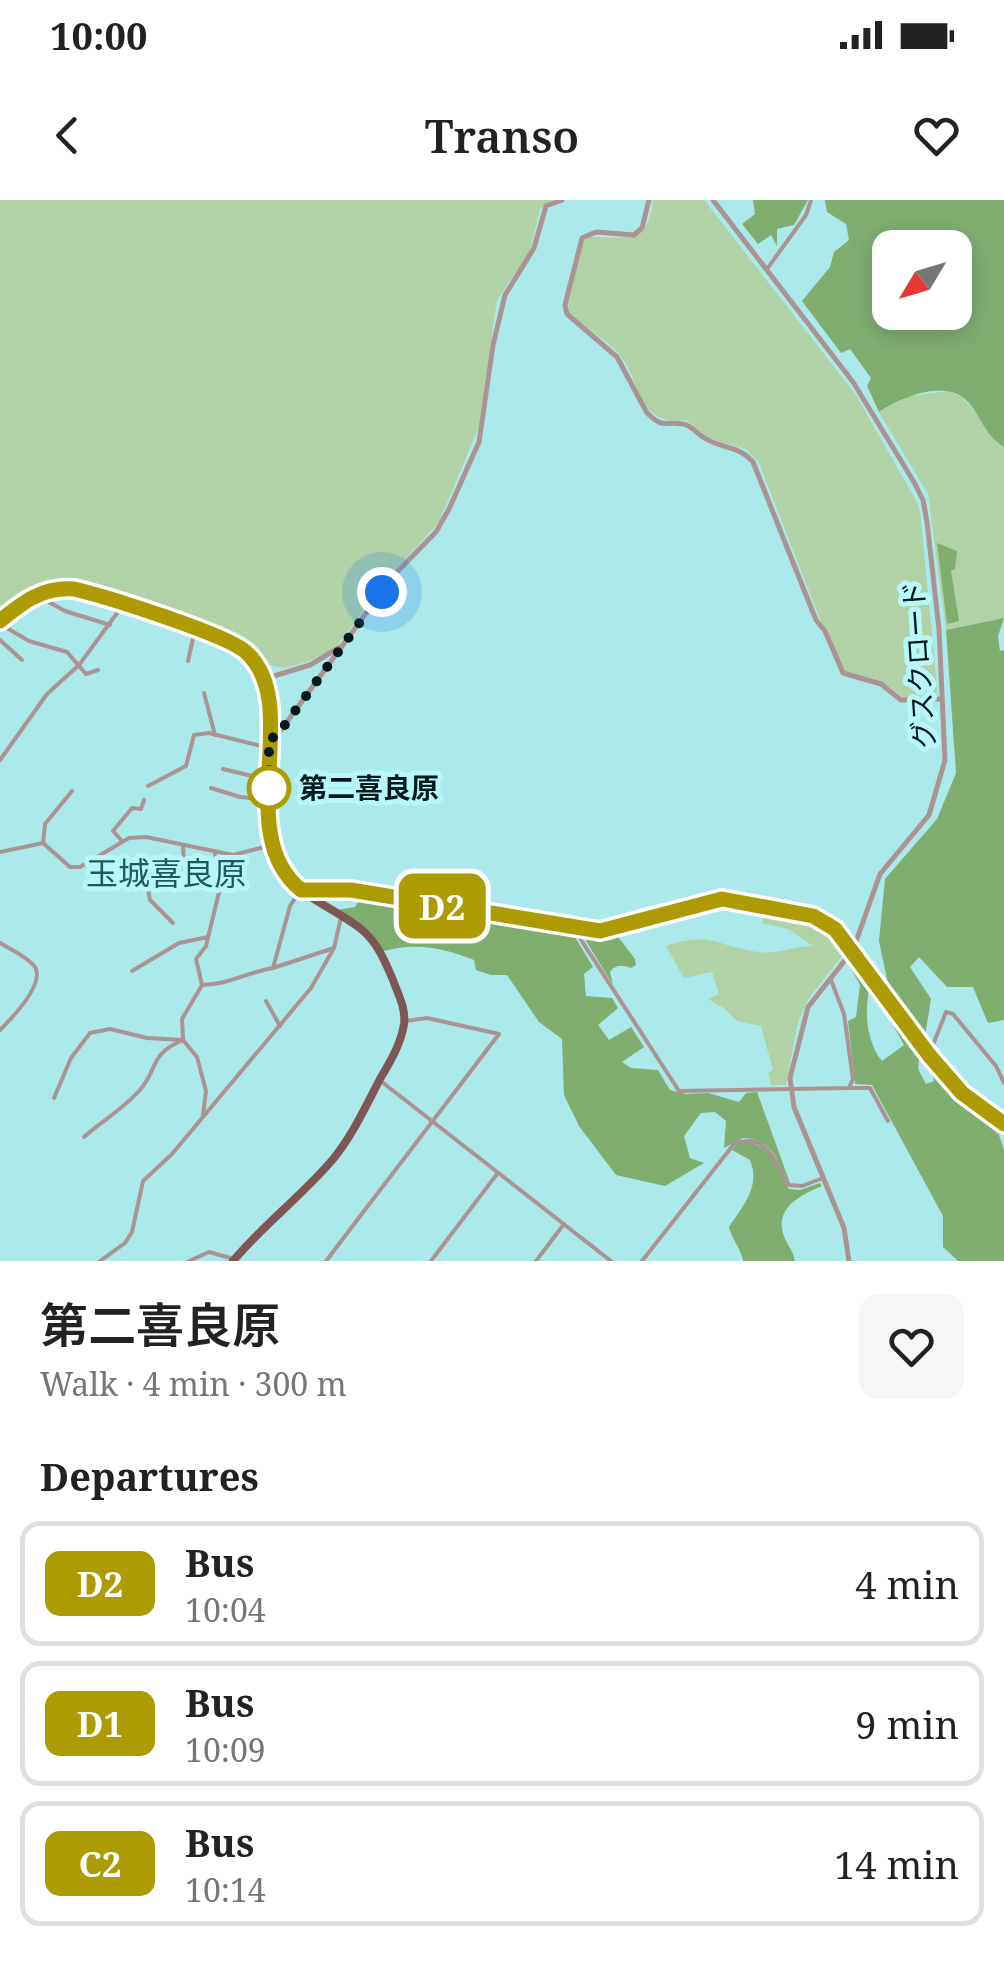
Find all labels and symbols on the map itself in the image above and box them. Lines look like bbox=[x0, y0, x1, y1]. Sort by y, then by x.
north arrow bbox=[872, 230, 972, 330]
your location bbox=[357, 567, 407, 617]
street label: グスクロード bbox=[893, 580, 943, 750]
marker: 第二喜良原 bbox=[248, 767, 290, 809]
place label: 第二喜良原 bbox=[299, 768, 439, 806]
district label: 玉城喜良原 bbox=[86, 851, 246, 894]
line badge: D2 bbox=[397, 874, 487, 938]

